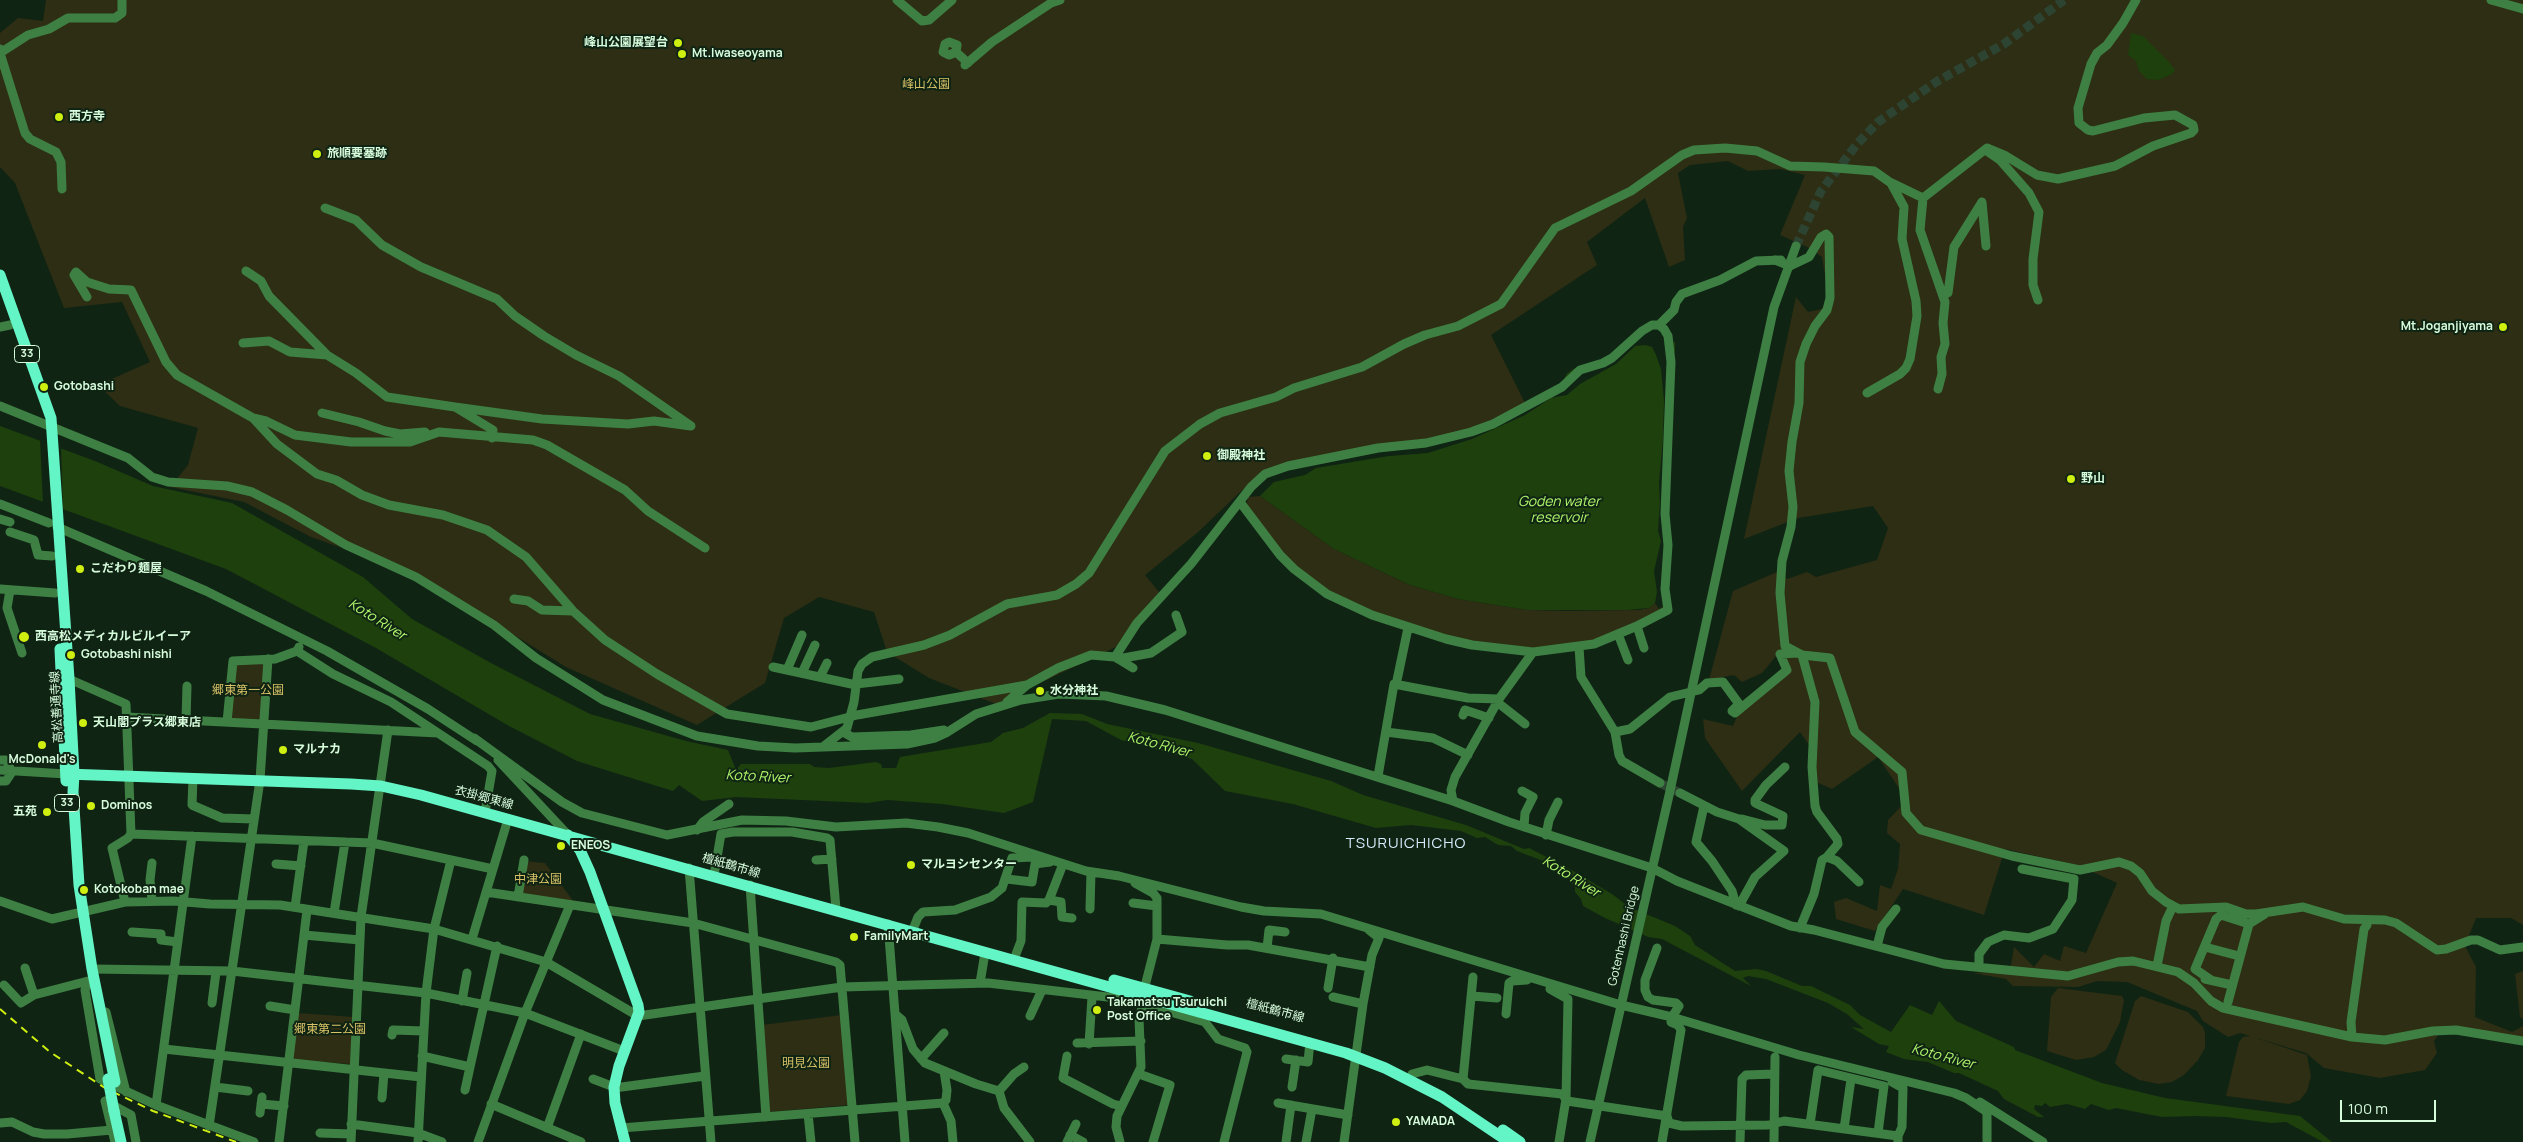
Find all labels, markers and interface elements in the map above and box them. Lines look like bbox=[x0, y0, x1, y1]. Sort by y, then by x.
place label: 峰山公園展望台 bbox=[584, 36, 668, 50]
marker: 峰山公園展望台 bbox=[672, 37, 684, 49]
place label: Mt.Iwaseoyama bbox=[692, 47, 783, 61]
marker: Mt.Iwaseoyama bbox=[676, 48, 688, 60]
park label: 峰山公園 bbox=[902, 78, 950, 92]
place label: 西方寺 bbox=[69, 110, 105, 124]
marker: 西方寺 bbox=[53, 111, 65, 123]
place label: 旅順要塞跡 bbox=[327, 147, 387, 161]
marker: 旅順要塞跡 bbox=[311, 148, 323, 160]
place label: Mt.Joganjiyama bbox=[2401, 320, 2493, 334]
marker: Mt.Joganjiyama bbox=[2497, 321, 2509, 333]
road number: 33 bbox=[15, 346, 40, 362]
place label: Gotobashi bbox=[54, 380, 114, 394]
marker: Gotobashi bbox=[38, 381, 50, 393]
place label: 御殿神社 bbox=[1217, 449, 1265, 463]
marker: 御殿神社 bbox=[1201, 450, 1213, 462]
place label: 野山 bbox=[2081, 472, 2105, 486]
marker: 野山 bbox=[2065, 473, 2077, 485]
water label: Goden water reservoir bbox=[1518, 494, 1600, 526]
place label: こだわり麺屋 bbox=[90, 562, 162, 576]
marker: こだわり麺屋 bbox=[74, 563, 86, 575]
water label: Koto River bbox=[345, 596, 409, 644]
marker: 西高松メディカルビルイーア bbox=[17, 630, 31, 644]
place label: 西高松メディカルビルイーア bbox=[35, 630, 191, 644]
place label: Gotobashi nishi bbox=[81, 648, 172, 662]
marker: Gotobashi nishi bbox=[65, 649, 77, 661]
street label: 高松善通寺線 bbox=[48, 671, 66, 743]
park label: 郷東第一公園 bbox=[212, 684, 284, 698]
place label: 水分神社 bbox=[1050, 684, 1098, 698]
marker: 水分神社 bbox=[1034, 685, 1046, 697]
place label: 天山閣プラス郷東店 bbox=[93, 716, 201, 730]
marker: 天山閣プラス郷東店 bbox=[77, 717, 89, 729]
water label: Koto River bbox=[1126, 729, 1192, 761]
marker: McDonald's bbox=[36, 739, 48, 751]
place label: マルナカ bbox=[293, 743, 341, 757]
marker: マルナカ bbox=[277, 744, 289, 756]
place label: McDonald's bbox=[9, 753, 75, 767]
water label: Koto River bbox=[725, 767, 791, 787]
street label: 衣掛郷東線 bbox=[453, 783, 515, 813]
road number: 33 bbox=[54, 794, 80, 811]
place label: Dominos bbox=[101, 799, 152, 813]
marker: Dominos bbox=[85, 800, 97, 812]
place label: 五苑 bbox=[13, 805, 37, 819]
marker: 五苑 bbox=[41, 806, 53, 818]
district label: TSURUICHICHO bbox=[1344, 835, 1468, 853]
place label: ENEOS bbox=[571, 839, 610, 853]
marker: ENEOS bbox=[555, 840, 567, 852]
street label: 檀紙鶴市線 bbox=[700, 851, 762, 881]
water label: Koto River bbox=[1539, 853, 1603, 901]
place label: マルヨシセンター bbox=[921, 858, 1017, 872]
marker: マルヨシセンター bbox=[905, 859, 917, 871]
park label: 中津公園 bbox=[514, 873, 562, 887]
place label: Kotokoban mae bbox=[94, 883, 184, 897]
marker: Kotokoban mae bbox=[78, 884, 90, 896]
street label: Gotenhashi Bridge bbox=[1605, 885, 1643, 987]
place label: FamilyMart bbox=[864, 930, 928, 944]
marker: FamilyMart bbox=[848, 931, 860, 943]
place label: Takamatsu Tsuruichi Post Office bbox=[1107, 996, 1227, 1024]
street label: 檀紙鶴市線 bbox=[1244, 996, 1306, 1026]
marker: Takamatsu Tsuruichi Post Office bbox=[1091, 1004, 1103, 1016]
park label: 郷東第二公園 bbox=[294, 1023, 366, 1037]
water label: Koto River bbox=[1910, 1041, 1976, 1073]
park label: 明見公園 bbox=[782, 1057, 830, 1071]
scale bar bbox=[2343, 1090, 2439, 1122]
text: 100 m bbox=[2348, 1098, 2388, 1119]
place label: YAMADA bbox=[1406, 1115, 1455, 1129]
marker: YAMADA bbox=[1390, 1116, 1402, 1128]

